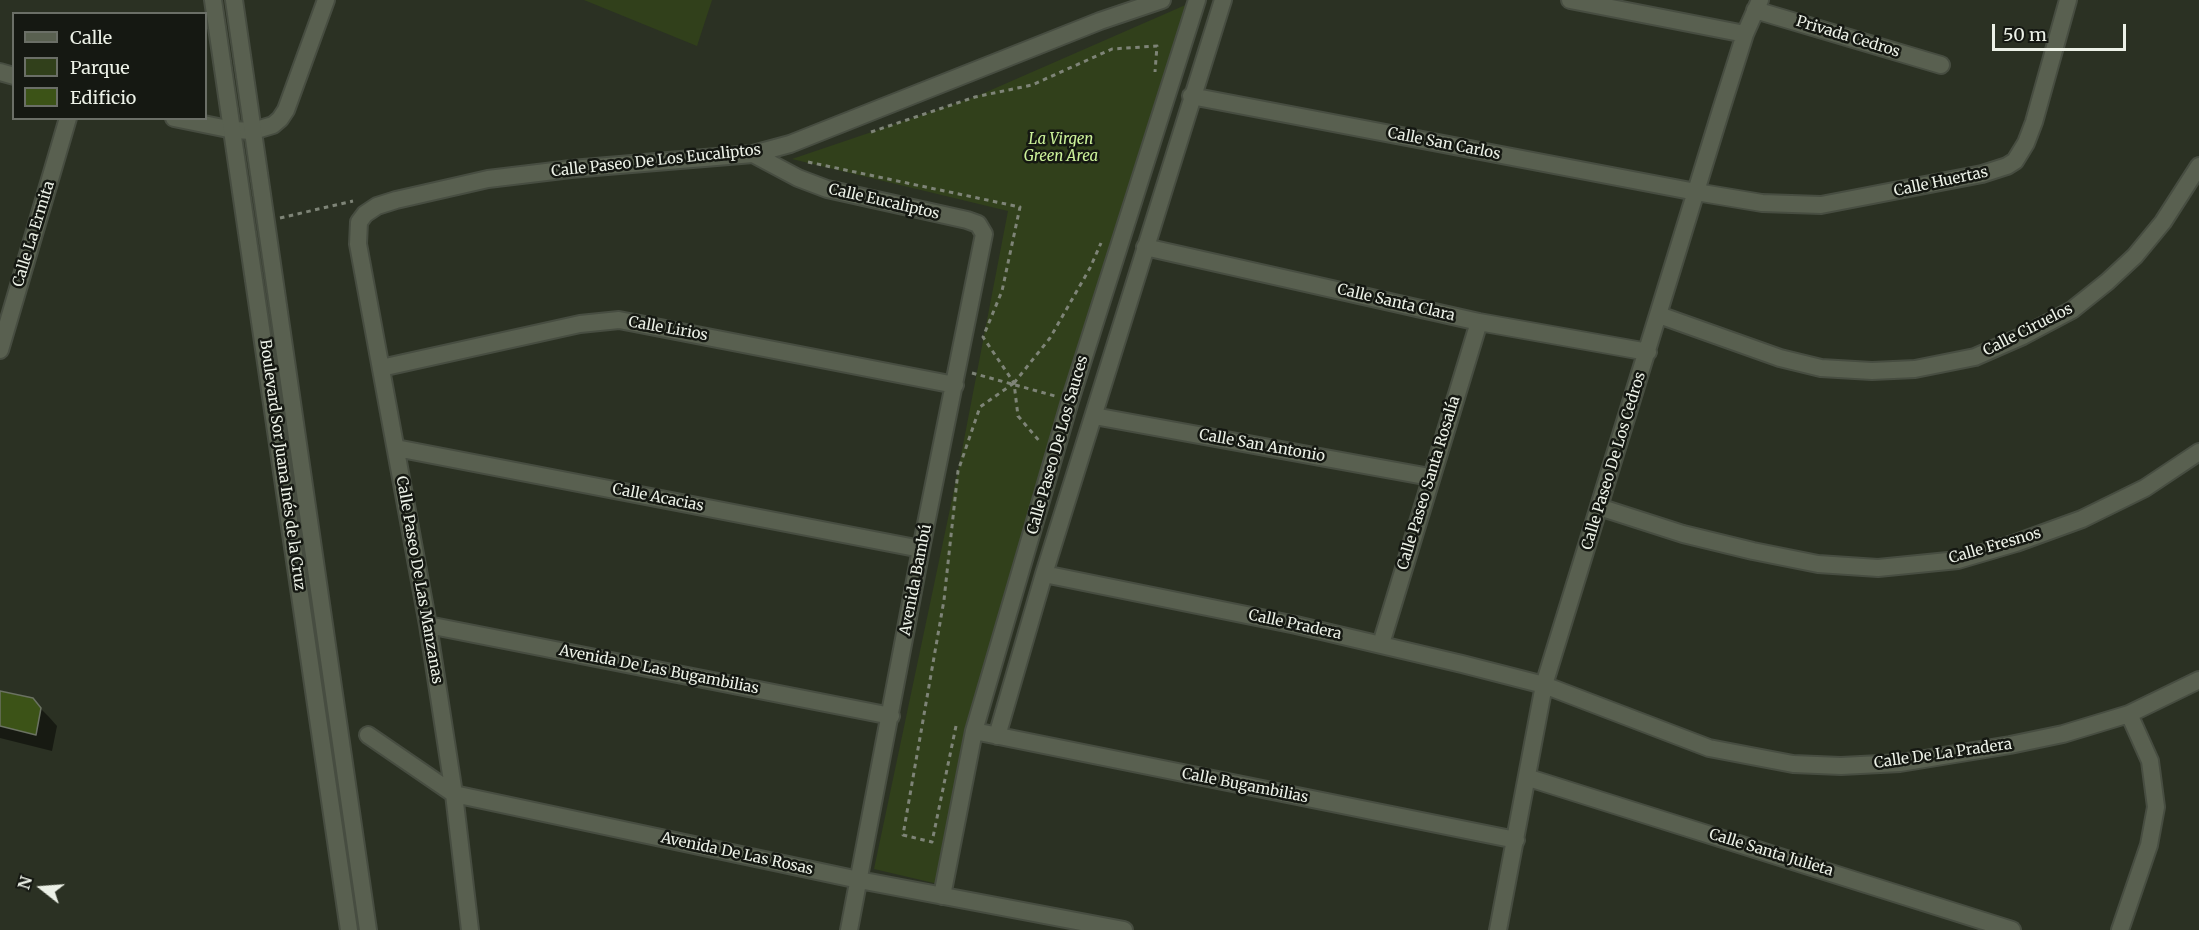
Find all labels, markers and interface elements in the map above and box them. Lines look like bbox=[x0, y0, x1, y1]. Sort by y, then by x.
legend bbox=[12, 12, 207, 120]
scale bar bbox=[1995, 12, 2128, 50]
street label: Privada Cedros bbox=[1794, 13, 1902, 61]
text: 50 m bbox=[2003, 23, 2047, 46]
text: Calle bbox=[70, 26, 112, 49]
text: Parque bbox=[70, 56, 130, 79]
text: Edificio bbox=[70, 86, 136, 109]
street label: Calle San Carlos bbox=[1386, 124, 1502, 164]
park label: La Virgen Green Area bbox=[1024, 131, 1098, 166]
street label: Calle Paseo De Los Eucaliptos bbox=[550, 141, 762, 181]
street label: Calle Huertas bbox=[1892, 163, 1990, 201]
street label: Calle La Ermita bbox=[9, 179, 59, 289]
street label: Calle Eucaliptos bbox=[827, 180, 941, 224]
street label: Calle Santa Clara bbox=[1335, 281, 1457, 325]
street label: Calle Ciruelos bbox=[1980, 300, 2076, 360]
street label: Calle Lirios bbox=[627, 313, 709, 345]
street label: Boulevard Sor Juana Inés de la Cruz bbox=[255, 338, 309, 592]
street label: Calle Paseo De Los Sauces bbox=[1024, 353, 1092, 537]
street label: Calle Paseo De Los Cedros bbox=[1578, 370, 1650, 552]
street label: Calle Paseo Santa Rosalía bbox=[1394, 394, 1464, 572]
street label: Calle San Antonio bbox=[1198, 426, 1326, 466]
street label: Calle Paseo De Las Manzanas bbox=[392, 475, 446, 685]
street label: Calle Acacias bbox=[611, 480, 705, 516]
street label: Avenida Bambú bbox=[896, 523, 936, 637]
street label: Calle Fresnos bbox=[1947, 524, 2043, 568]
street label: Calle Pradera bbox=[1247, 606, 1343, 644]
street label: Avenida De Las Bugambilias bbox=[558, 642, 760, 698]
street label: Calle De La Pradera bbox=[1873, 735, 2013, 773]
street label: Calle Bugambilias bbox=[1180, 765, 1310, 807]
street label: Calle Santa Julieta bbox=[1707, 826, 1835, 880]
street label: Avenida De Las Rosas bbox=[659, 829, 815, 879]
north arrow bbox=[12, 858, 72, 918]
text: N bbox=[13, 874, 36, 892]

